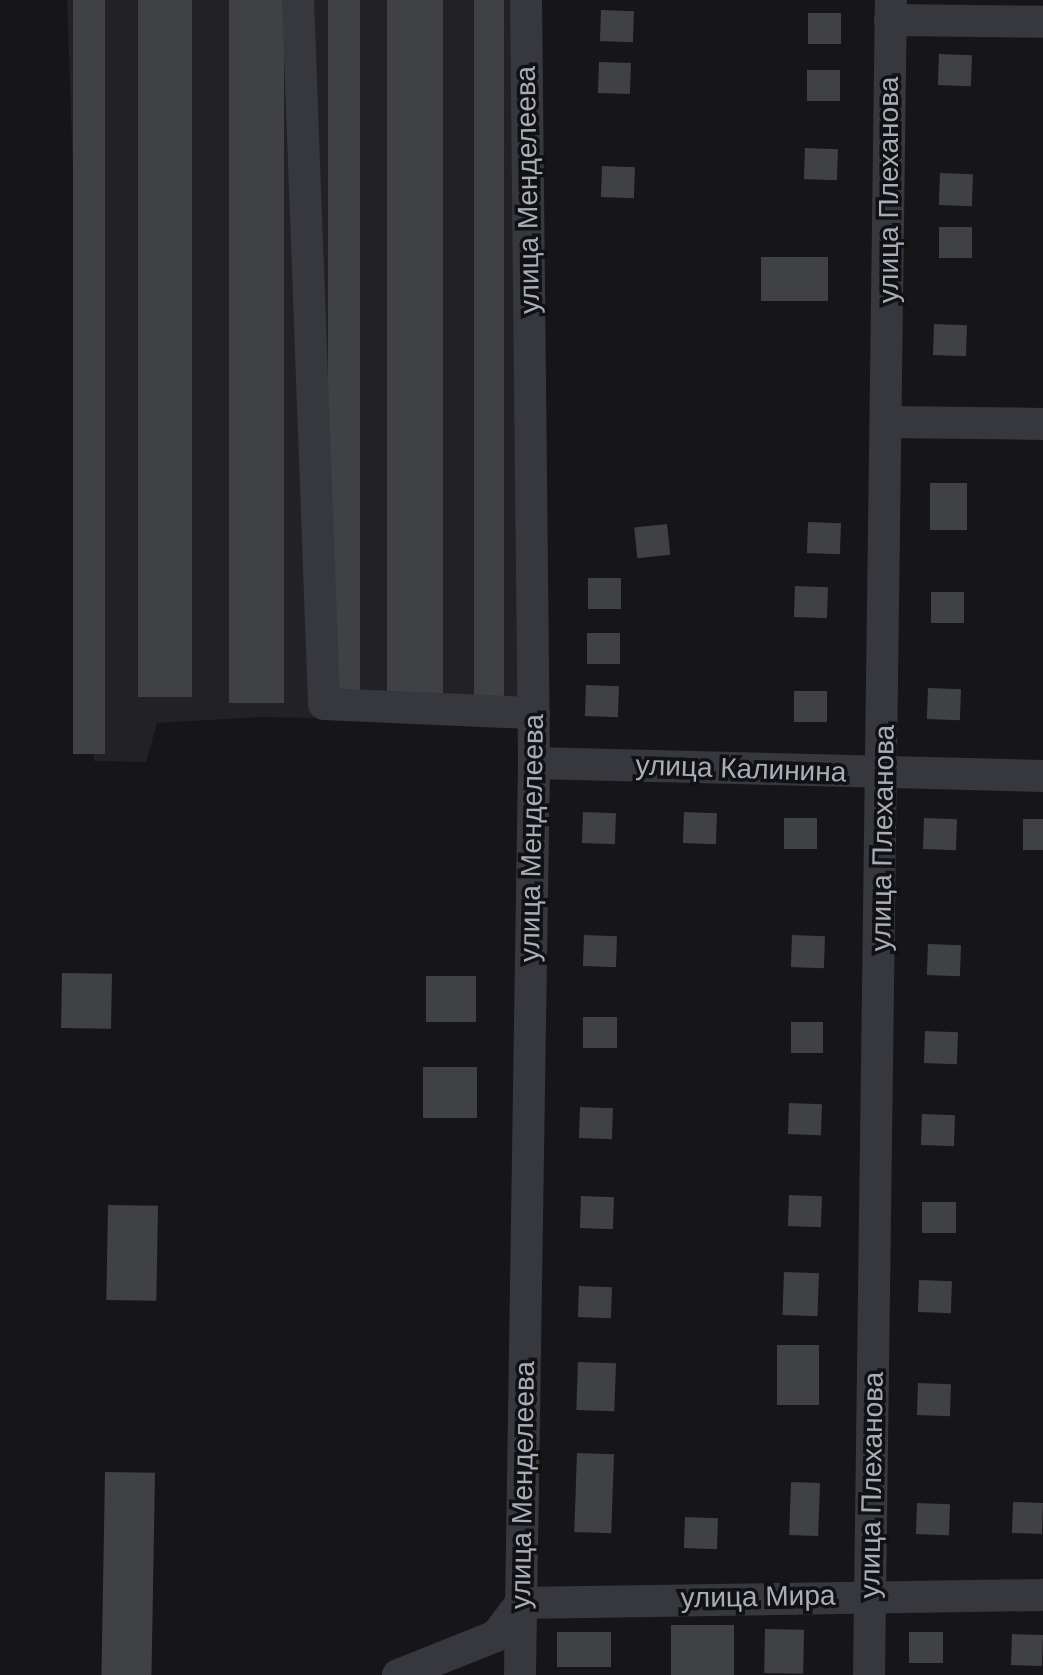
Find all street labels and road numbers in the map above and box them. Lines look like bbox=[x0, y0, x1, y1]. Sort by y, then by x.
street label: улица Менделеева bbox=[509, 66, 547, 314]
street label: улица Плеханова bbox=[872, 77, 906, 303]
street label: улица Менделеева bbox=[513, 714, 551, 962]
street label: улица Плеханова bbox=[864, 724, 902, 952]
street label: улица Калинина bbox=[635, 749, 847, 789]
street label: улица Менделеева bbox=[504, 1361, 542, 1609]
street label: улица Плеханова bbox=[853, 1371, 891, 1599]
street label: улица Мира bbox=[680, 1579, 836, 1615]

